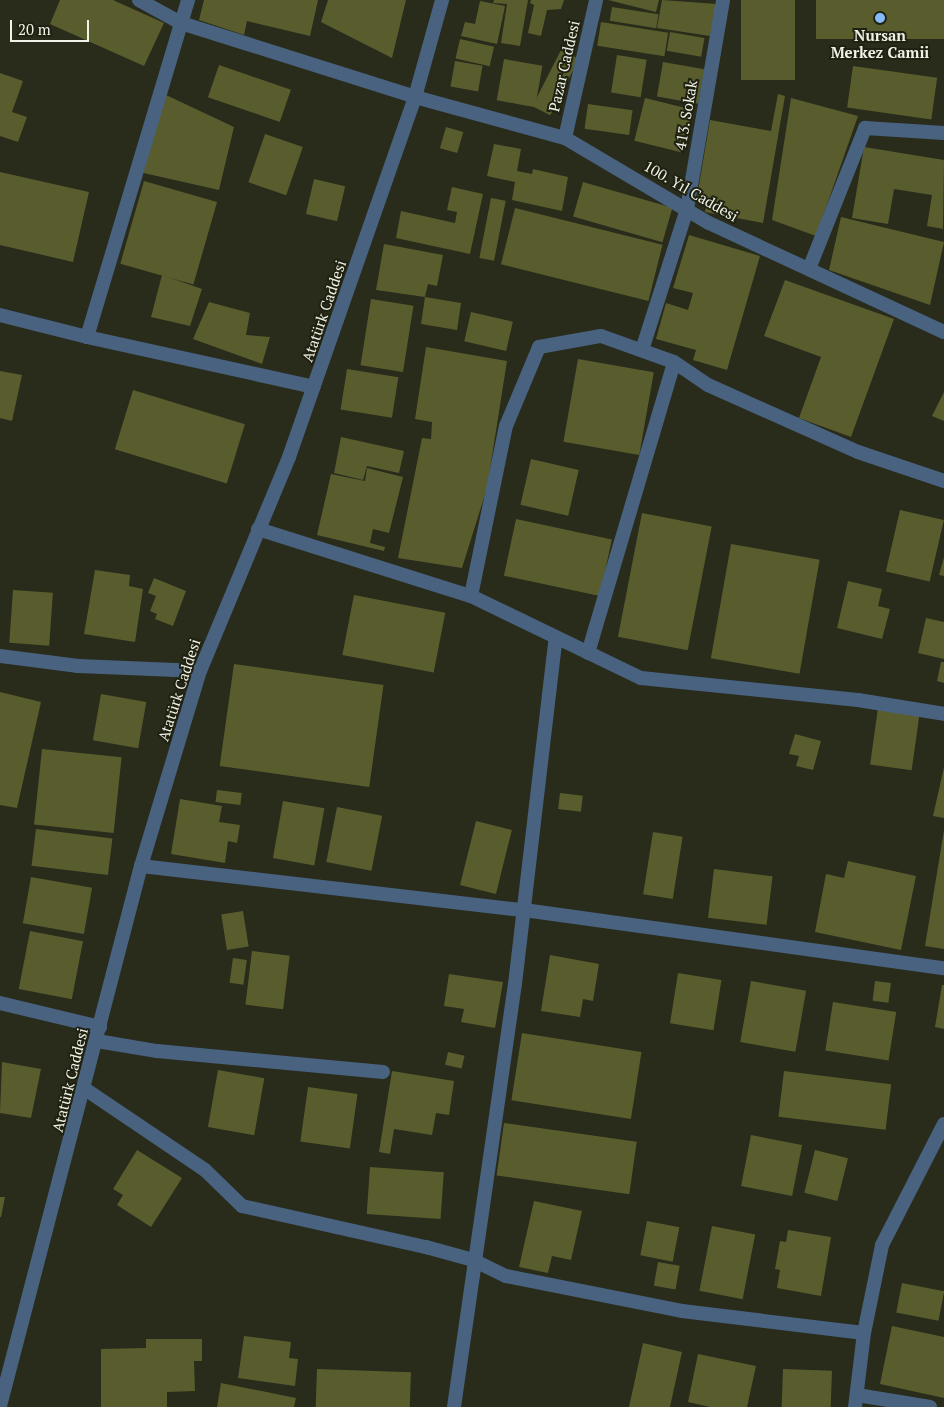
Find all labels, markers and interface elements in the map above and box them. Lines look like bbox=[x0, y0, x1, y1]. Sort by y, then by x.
scale bar bbox=[12, 10, 91, 42]
marker: Nursan Merkez Camii bbox=[874, 12, 886, 24]
text: 20 m bbox=[18, 19, 51, 39]
street label: Pazar Caddesi bbox=[545, 19, 583, 113]
place label: Nursan Merkez Camii bbox=[831, 26, 929, 61]
street label: 413. Sokak bbox=[671, 78, 701, 152]
street label: 100. Yıl Caddesi bbox=[640, 157, 742, 225]
street label: Atatürk Caddesi bbox=[298, 258, 350, 364]
street label: Atatürk Caddesi bbox=[154, 637, 204, 743]
street label: Atatürk Caddesi bbox=[48, 1026, 92, 1134]

